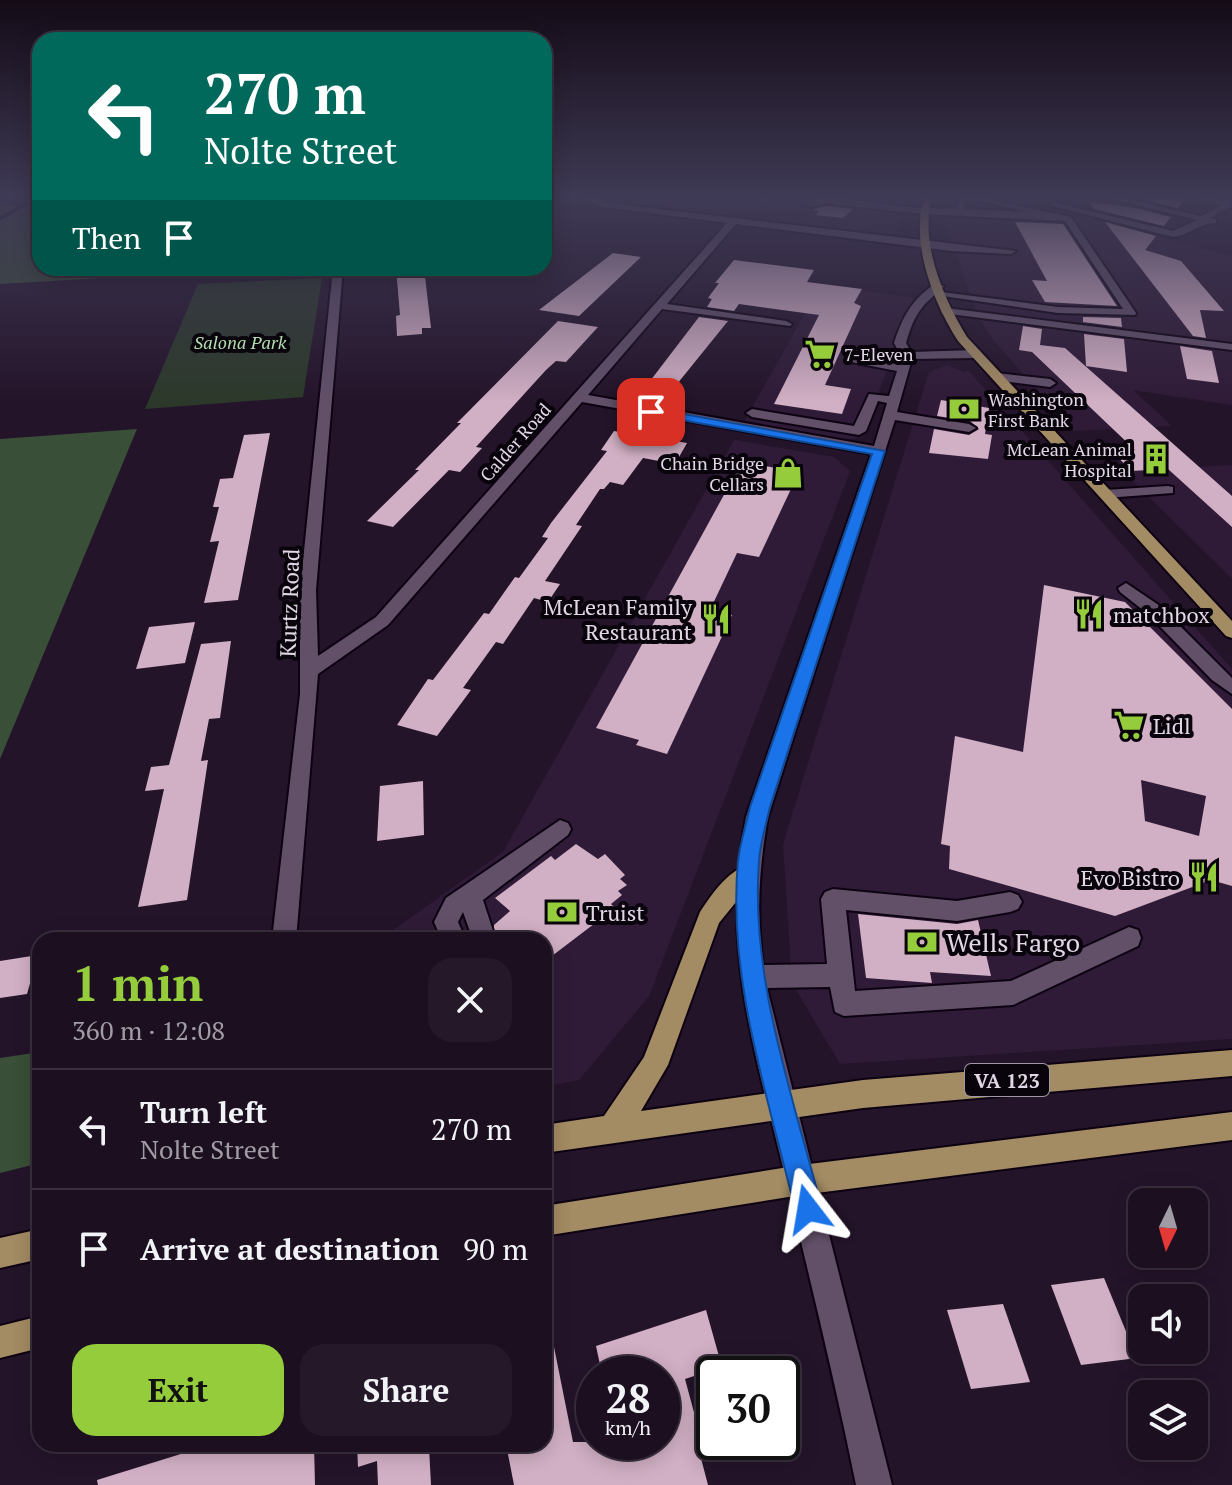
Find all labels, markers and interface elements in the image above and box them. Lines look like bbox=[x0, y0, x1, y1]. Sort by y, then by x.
text: 270 m bbox=[204, 56, 366, 130]
icon: left bbox=[72, 64, 176, 168]
text: Nolte Street bbox=[204, 127, 397, 174]
icon: arrive bbox=[157, 216, 201, 260]
text: Then bbox=[72, 218, 141, 258]
park label: Salona Park bbox=[194, 330, 287, 354]
supermarket icon: 7-Eleven bbox=[803, 337, 837, 371]
place label: 7-Eleven bbox=[844, 342, 914, 366]
pin bbox=[617, 378, 685, 446]
place label: Washington First Bank bbox=[988, 387, 1084, 432]
icon: arrive bbox=[629, 390, 673, 434]
bank icon: Washington First Bank bbox=[947, 392, 981, 426]
street label: Calder Road bbox=[474, 398, 556, 486]
place label: McLean Animal Hospital bbox=[1007, 437, 1132, 482]
building icon: McLean Animal Hospital bbox=[1139, 442, 1173, 476]
place label: Chain Bridge Cellars bbox=[660, 451, 764, 496]
shop icon: Chain Bridge Cellars bbox=[771, 456, 805, 490]
street label: Kurtz Road bbox=[273, 548, 305, 658]
place label: McLean Family Restaurant bbox=[544, 592, 693, 646]
restaurant icon: matchbox bbox=[1072, 597, 1106, 631]
place label: matchbox bbox=[1113, 600, 1210, 629]
restaurant icon: McLean Family Restaurant bbox=[699, 602, 733, 636]
supermarket icon: Lidl bbox=[1112, 708, 1146, 742]
place label: Lidl bbox=[1153, 711, 1191, 740]
restaurant icon: Evo Bistro bbox=[1187, 860, 1221, 894]
place label: Evo Bistro bbox=[1080, 863, 1180, 892]
bank icon: Truist bbox=[545, 895, 579, 929]
place label: Truist bbox=[586, 898, 644, 927]
bank icon: Wells Fargo bbox=[905, 925, 939, 959]
place label: Wells Fargo bbox=[946, 925, 1080, 959]
text: 1 min bbox=[72, 951, 203, 1015]
button: close bbox=[428, 958, 512, 1042]
text: 360 m · 12:08 bbox=[72, 1013, 225, 1047]
road number: VA 123 bbox=[965, 1064, 1049, 1096]
text: Turn left bbox=[140, 1092, 267, 1132]
icon: left bbox=[72, 1107, 116, 1151]
text: 270 m bbox=[431, 1109, 512, 1149]
text: Nolte Street bbox=[140, 1132, 280, 1166]
position arrow bbox=[766, 1167, 850, 1251]
north arrow bbox=[1128, 1188, 1208, 1268]
map controls bbox=[1128, 1188, 1208, 1460]
icon: arrive bbox=[72, 1227, 116, 1271]
text: Arrive at destination bbox=[140, 1229, 439, 1269]
text: 90 m bbox=[463, 1229, 528, 1269]
button: sound bbox=[1128, 1284, 1208, 1364]
button: Exit bbox=[72, 1344, 284, 1436]
button: Share bbox=[300, 1344, 512, 1436]
speed limit sign: 30 bbox=[696, 1356, 800, 1460]
text: 28 bbox=[605, 1371, 651, 1424]
button: layers bbox=[1128, 1380, 1208, 1460]
text: km/h bbox=[605, 1414, 651, 1441]

